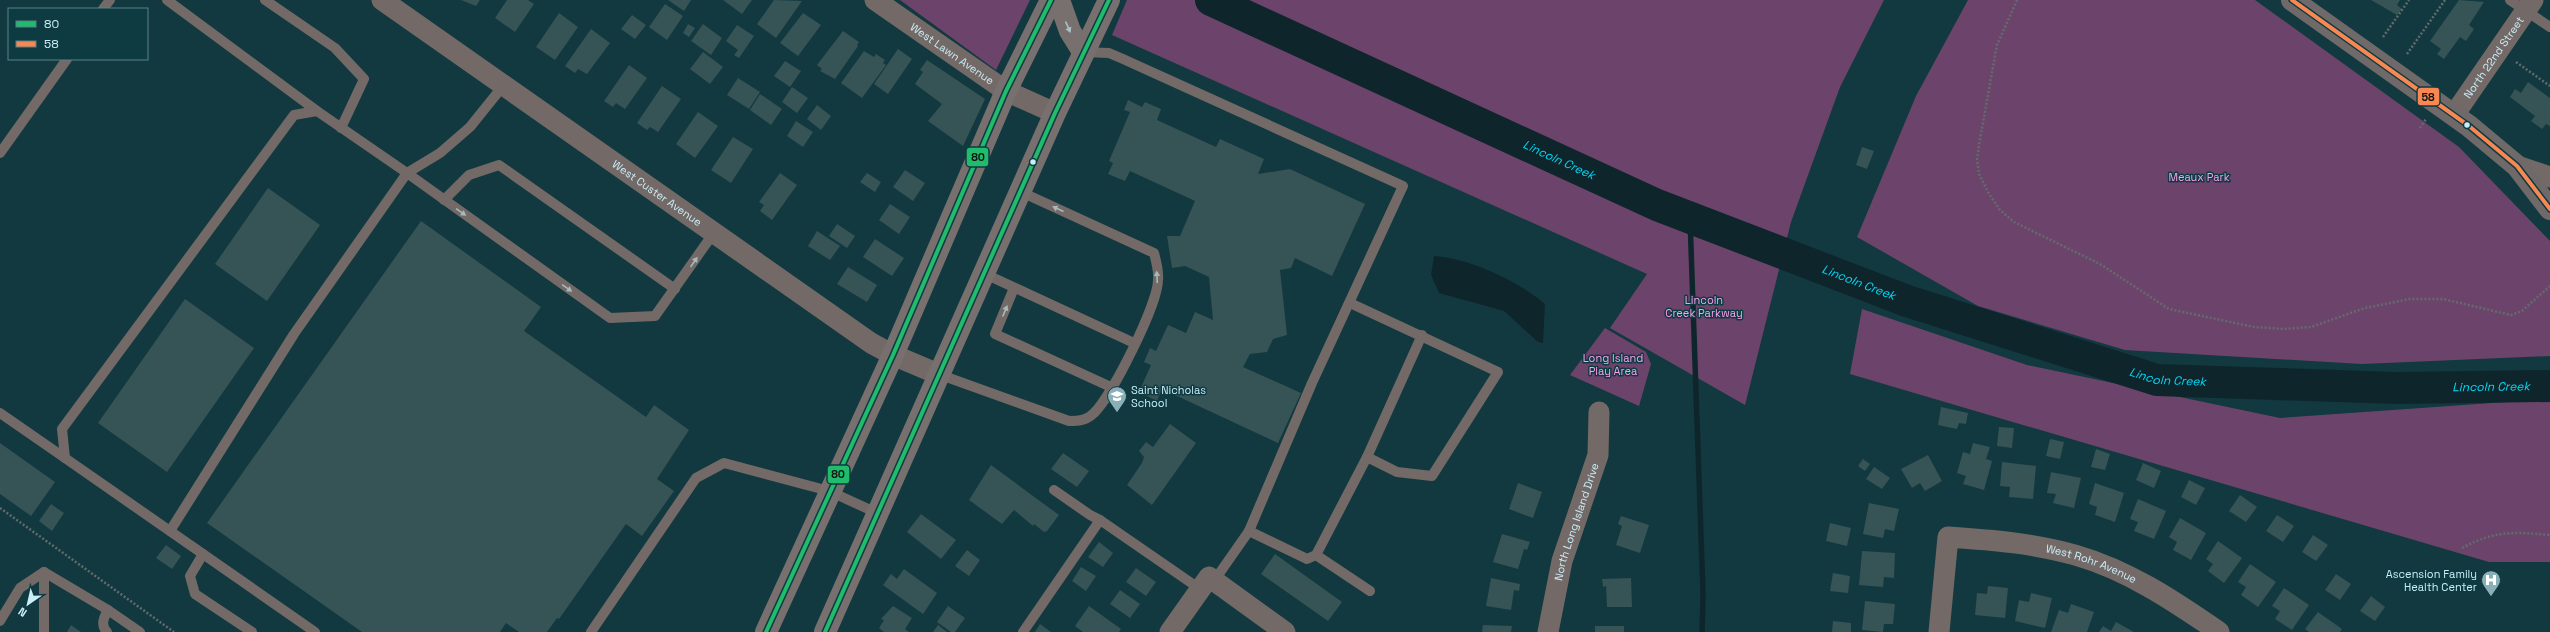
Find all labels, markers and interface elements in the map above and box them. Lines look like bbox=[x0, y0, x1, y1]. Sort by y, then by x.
legend bbox=[8, 8, 148, 60]
street label: North 22nd Street bbox=[2461, 14, 2527, 101]
text: 80 bbox=[44, 16, 59, 32]
street label: West Lawn Avenue bbox=[908, 20, 997, 88]
one-way arrow bbox=[1066, 22, 1072, 34]
text: 58 bbox=[44, 36, 59, 52]
line badge: 58 bbox=[2417, 87, 2440, 106]
text: 58 bbox=[2421, 90, 2435, 104]
unlabelled marker bbox=[2462, 120, 2472, 130]
water label: Lincoln Creek bbox=[1520, 136, 1599, 184]
line badge: 80 bbox=[966, 147, 989, 167]
text: 80 bbox=[971, 150, 985, 164]
street label: West Custer Avenue bbox=[610, 157, 705, 229]
unlabelled marker bbox=[1028, 157, 1038, 167]
park label: Meaux Park bbox=[2168, 170, 2230, 184]
one-way arrow bbox=[1053, 206, 1064, 212]
one-way arrow bbox=[456, 208, 467, 216]
one-way arrow bbox=[690, 256, 698, 267]
water label: Lincoln Creek bbox=[1820, 261, 1899, 304]
one-way arrow bbox=[1154, 271, 1161, 283]
one-way arrow bbox=[562, 284, 573, 292]
park label: Lincoln Creek Parkway bbox=[1665, 293, 1743, 320]
one-way arrow bbox=[1002, 305, 1008, 317]
park label: Long Island Play Area bbox=[1583, 351, 1643, 378]
water label: Lincoln Creek bbox=[2127, 364, 2208, 390]
water label: Lincoln Creek bbox=[2452, 378, 2531, 395]
place label: Saint Nicholas School bbox=[1131, 383, 1206, 410]
school or university icon: Saint Nicholas School bbox=[1106, 385, 1128, 413]
street label: North Long Island Drive bbox=[1551, 461, 1602, 582]
line badge: 80 bbox=[827, 465, 850, 484]
text: 80 bbox=[831, 467, 845, 481]
street label: West Rohr Avenue bbox=[2045, 541, 2139, 586]
place label: Ascension Family Health Center bbox=[2386, 567, 2477, 594]
hospital icon: Ascension Family Health Center bbox=[2480, 569, 2502, 597]
north arrow bbox=[8, 584, 48, 624]
text: N bbox=[15, 604, 29, 620]

